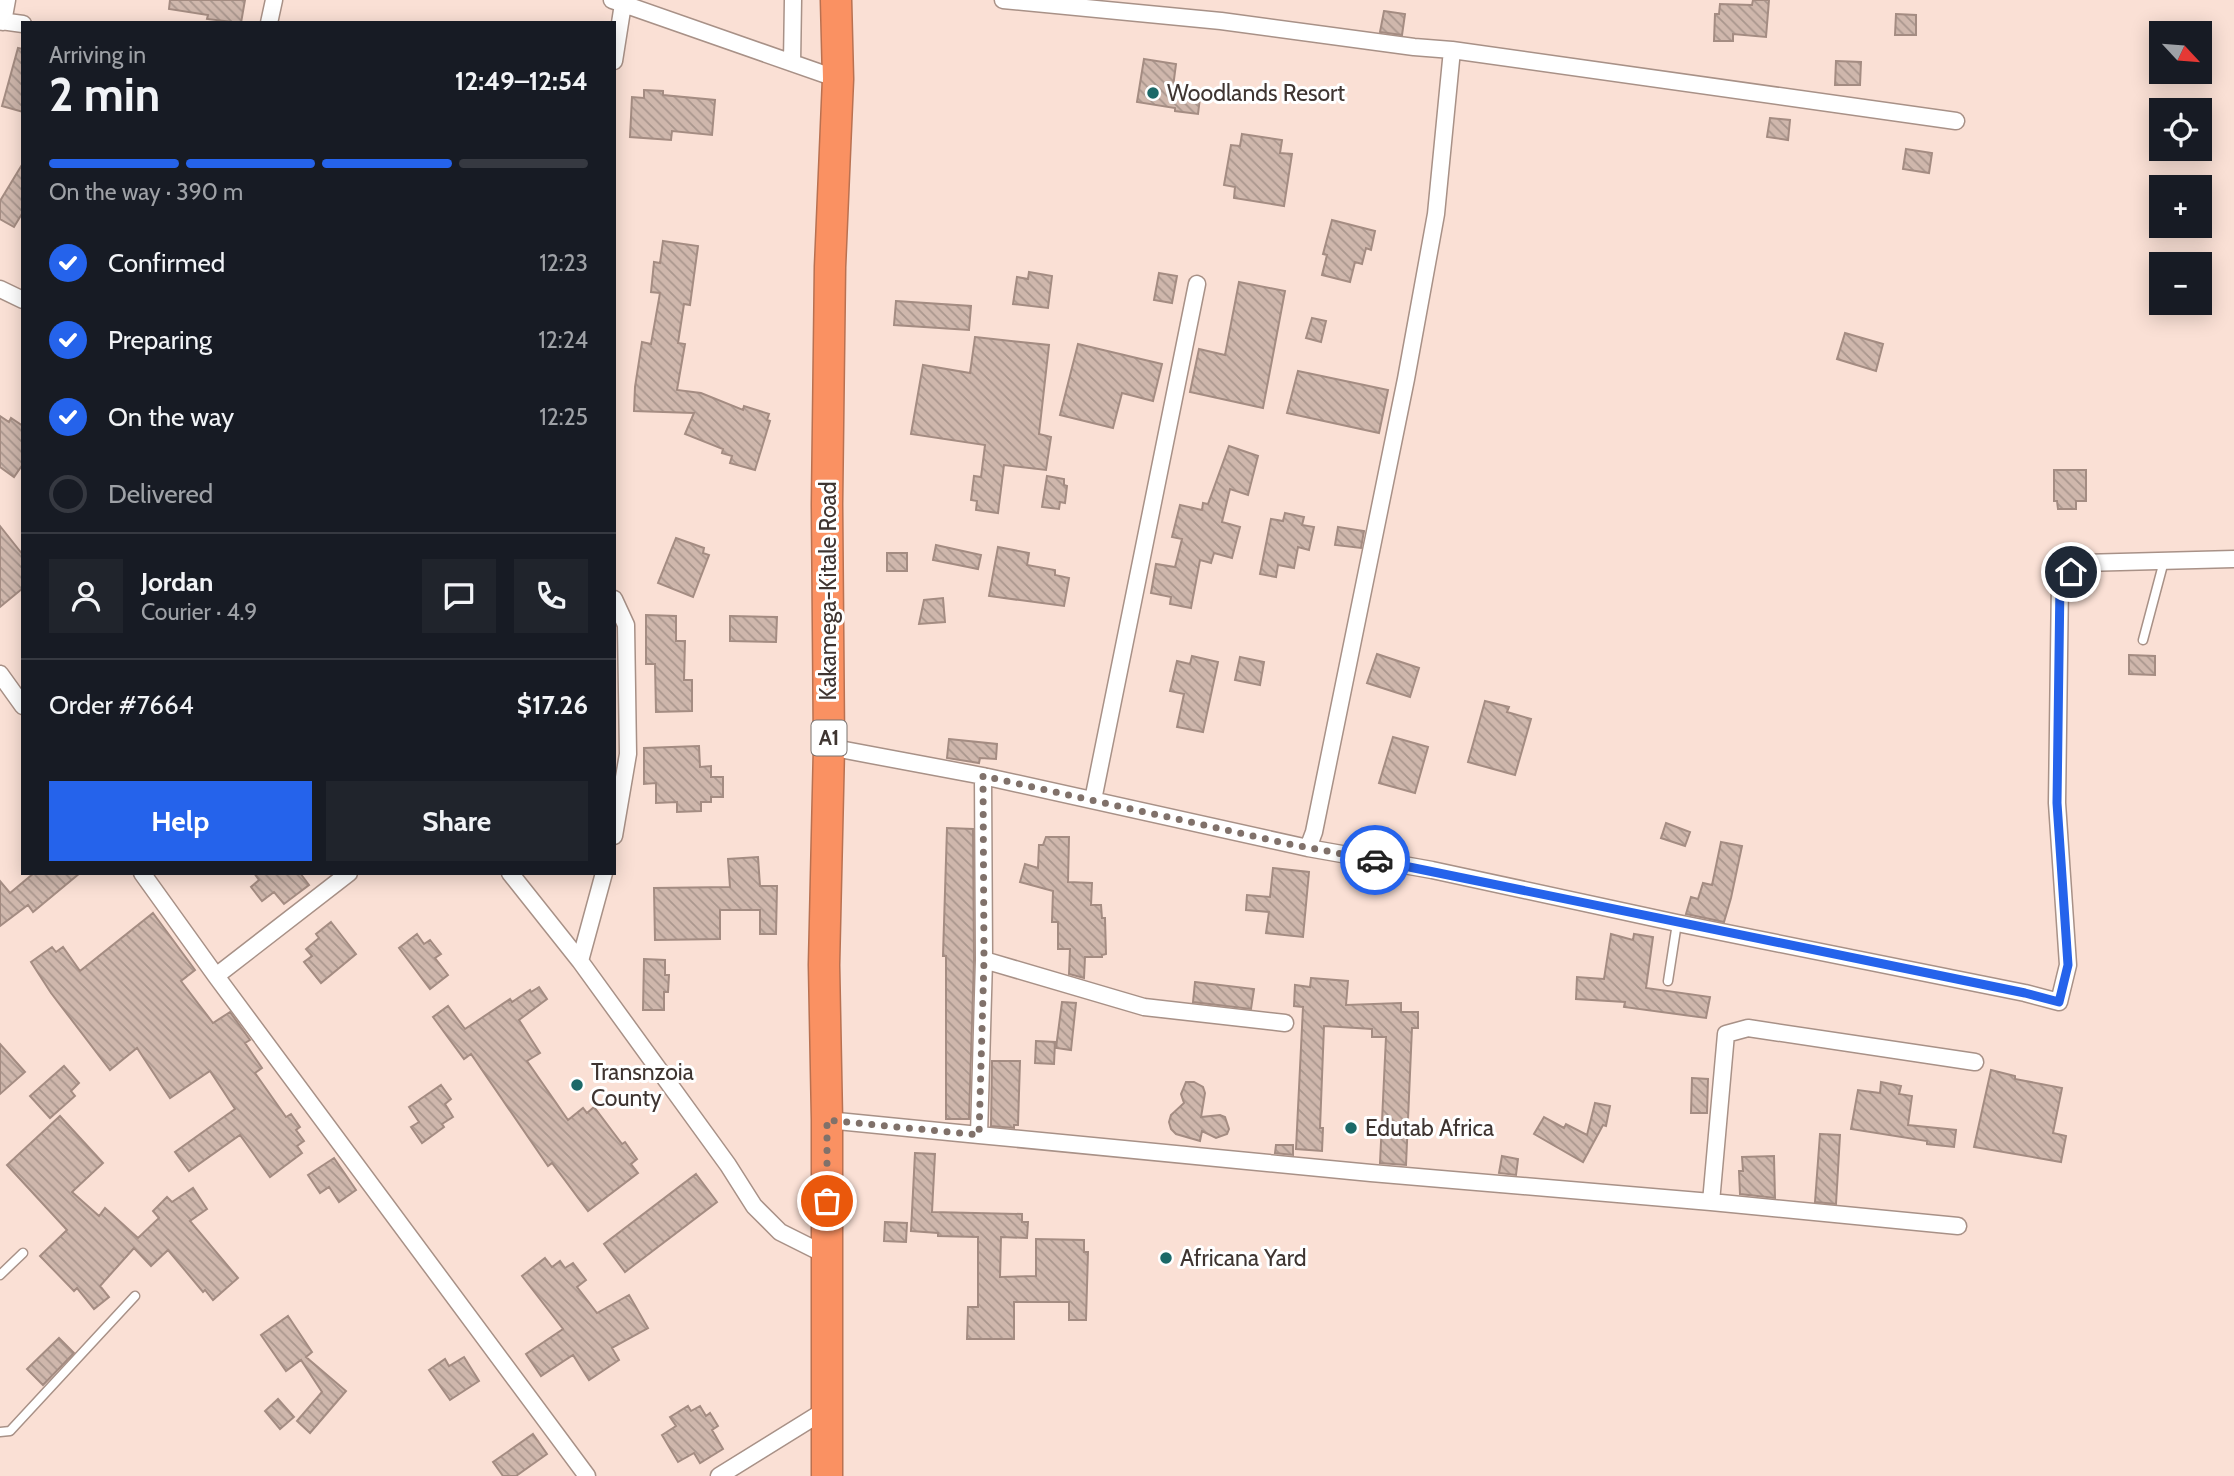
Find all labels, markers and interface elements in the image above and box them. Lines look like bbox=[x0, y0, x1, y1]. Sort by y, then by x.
north arrow bbox=[2149, 21, 2212, 84]
map controls bbox=[2149, 21, 2212, 315]
text: Arriving in bbox=[49, 41, 146, 69]
text: 12:49–12:54 bbox=[455, 65, 588, 97]
text: 2 min bbox=[49, 67, 160, 123]
place label: Woodlands Resort bbox=[1167, 79, 1345, 107]
marker: Woodlands Resort bbox=[1145, 85, 1161, 101]
button: locate bbox=[2149, 98, 2212, 161]
button: + bbox=[2149, 175, 2212, 238]
text: On the way · 390 m bbox=[49, 178, 243, 206]
icon: check bbox=[49, 244, 87, 282]
text: Confirmed bbox=[108, 247, 225, 279]
text: 12:23 bbox=[539, 249, 588, 277]
button: − bbox=[2149, 252, 2212, 315]
icon: check bbox=[49, 321, 87, 359]
text: Preparing bbox=[108, 324, 212, 356]
text: 12:24 bbox=[538, 326, 588, 354]
icon: check bbox=[49, 398, 87, 436]
text: On the way bbox=[108, 401, 234, 433]
text: 12:25 bbox=[539, 403, 588, 431]
text: Delivered bbox=[108, 478, 213, 510]
street label: Kakamega-Kitale Road bbox=[814, 482, 842, 700]
pin bbox=[2041, 542, 2101, 602]
icon: home bbox=[2052, 553, 2090, 591]
button: person bbox=[49, 559, 123, 633]
button: chat bbox=[422, 559, 496, 633]
button: phone bbox=[514, 559, 588, 633]
text: Jordan bbox=[141, 566, 213, 598]
text: Courier · 4.9 bbox=[141, 598, 257, 626]
text: Order #7664 bbox=[49, 689, 194, 721]
text: $17.26 bbox=[517, 689, 588, 721]
road number: A1 bbox=[812, 720, 846, 756]
button: Help bbox=[49, 781, 312, 861]
button: Share bbox=[326, 781, 588, 861]
courier bbox=[1340, 825, 1410, 895]
icon: car bbox=[1356, 841, 1394, 879]
place label: Transnzoia County bbox=[591, 1058, 694, 1112]
marker: Transnzoia County bbox=[569, 1077, 585, 1093]
place label: Edutab Africa bbox=[1365, 1114, 1494, 1142]
marker: Edutab Africa bbox=[1343, 1120, 1359, 1136]
pin bbox=[797, 1171, 857, 1231]
icon: bag bbox=[808, 1182, 846, 1220]
place label: Africana Yard bbox=[1180, 1244, 1306, 1272]
marker: Africana Yard bbox=[1158, 1250, 1174, 1266]

